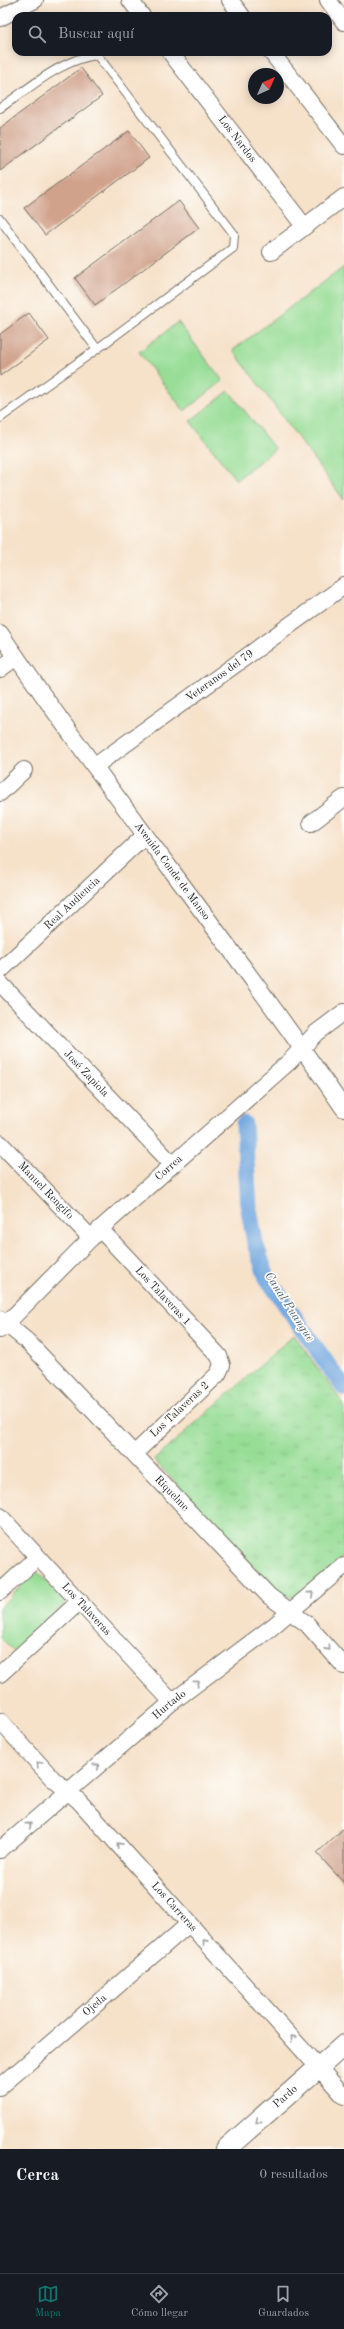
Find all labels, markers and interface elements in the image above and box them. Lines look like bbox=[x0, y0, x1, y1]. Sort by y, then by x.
search box bbox=[12, 12, 332, 56]
icon: search bbox=[26, 23, 48, 45]
text: Buscar aquí bbox=[58, 27, 134, 42]
north arrow bbox=[248, 68, 284, 104]
street label: Los Nardos bbox=[216, 114, 258, 165]
street label: Veteranos del 79 bbox=[184, 648, 256, 704]
street label: Avenida Conde de Manso bbox=[132, 820, 212, 922]
street label: Real Audiencia bbox=[42, 874, 103, 932]
street label: José Zapiola bbox=[62, 1048, 111, 1099]
street label: Correa bbox=[153, 1153, 185, 1183]
street label: Manuel Rengifo bbox=[16, 1160, 75, 1221]
street label: Los Talaveras 1 bbox=[133, 1265, 193, 1328]
water label: Canal Puangue bbox=[262, 1270, 316, 1344]
street label: Los Talaveras 2 bbox=[148, 1380, 212, 1440]
street label: Riquelme bbox=[153, 1474, 191, 1513]
street label: Los Talaveras bbox=[60, 1581, 113, 1638]
one-way arrow bbox=[306, 1592, 314, 1599]
one-way arrow bbox=[323, 1643, 330, 1650]
one-way arrow bbox=[193, 1681, 200, 1688]
street label: Hurtado bbox=[150, 1688, 188, 1722]
one-way arrow bbox=[37, 1761, 44, 1769]
one-way arrow bbox=[93, 1763, 100, 1770]
one-way arrow bbox=[25, 1822, 32, 1829]
one-way arrow bbox=[116, 1842, 123, 1850]
street label: Los Carreras bbox=[149, 1880, 199, 1934]
one-way arrow bbox=[203, 1939, 210, 1947]
street label: Ojeda bbox=[81, 1992, 109, 2019]
one-way arrow bbox=[290, 2036, 297, 2043]
street label: Pardo bbox=[271, 2083, 299, 2110]
one-way arrow bbox=[255, 2116, 263, 2123]
text: Cerca bbox=[16, 2167, 59, 2184]
text: 0 resultados bbox=[260, 2168, 328, 2181]
tab: Mapa bbox=[35, 2283, 61, 2321]
tab: Cómo llegar bbox=[131, 2283, 188, 2321]
tab: Guardados bbox=[258, 2283, 309, 2321]

